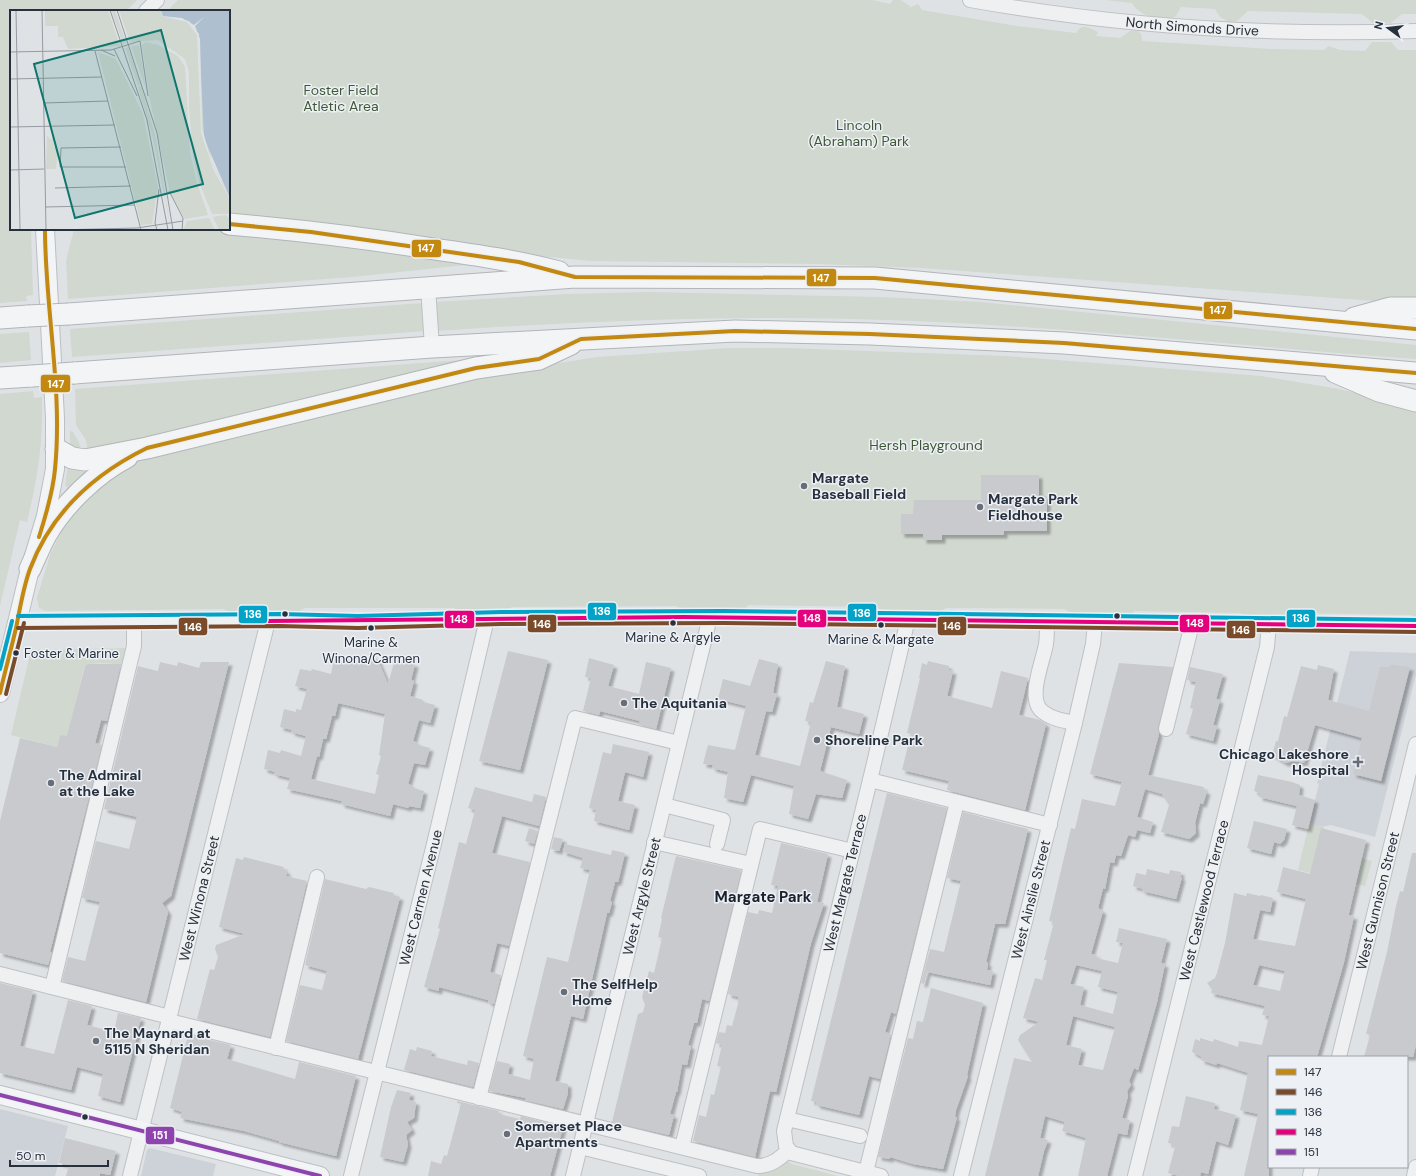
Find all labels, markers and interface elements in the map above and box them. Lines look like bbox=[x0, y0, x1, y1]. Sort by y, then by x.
north arrow bbox=[1368, 8, 1408, 48]
inset map bbox=[10, 10, 230, 230]
street label: North Simonds Drive bbox=[1125, 13, 1259, 40]
text: N bbox=[1371, 20, 1386, 31]
park label: Foster Field Atletic Area bbox=[303, 81, 379, 115]
park label: Lincoln (Abraham) Park bbox=[809, 116, 909, 150]
line badge: 147 bbox=[411, 239, 442, 258]
text: 147 bbox=[417, 241, 435, 255]
line badge: 147 bbox=[806, 268, 837, 287]
text: 147 bbox=[812, 271, 830, 285]
line badge: 147 bbox=[1203, 301, 1233, 320]
text: 147 bbox=[1209, 303, 1227, 317]
line badge: 147 bbox=[40, 374, 71, 393]
text: 147 bbox=[47, 377, 65, 391]
park label: Hersh Playground bbox=[869, 436, 983, 454]
place label: Margate Baseball Field bbox=[812, 469, 906, 503]
marker: Margate Baseball Field bbox=[799, 481, 809, 491]
place label: Margate Park Fieldhouse bbox=[988, 490, 1078, 524]
marker: Margate Park Fieldhouse bbox=[975, 502, 985, 512]
line badge: 136 bbox=[587, 602, 617, 621]
line badge: 136 bbox=[847, 603, 877, 622]
text: 136 bbox=[593, 604, 611, 618]
line badge: 136 bbox=[238, 605, 268, 624]
text: 136 bbox=[853, 606, 871, 620]
text: 136 bbox=[244, 607, 262, 621]
unlabelled marker bbox=[280, 609, 290, 619]
line badge: 148 bbox=[797, 609, 827, 628]
line badge: 136 bbox=[1286, 609, 1316, 628]
line badge: 148 bbox=[444, 610, 475, 629]
text: 148 bbox=[803, 611, 821, 625]
unlabelled marker bbox=[1112, 611, 1122, 621]
text: 136 bbox=[1292, 611, 1310, 625]
text: 148 bbox=[450, 612, 468, 626]
line badge: 146 bbox=[527, 614, 557, 633]
line badge: 148 bbox=[1179, 614, 1210, 633]
line badge: 146 bbox=[937, 616, 967, 636]
text: 148 bbox=[1186, 616, 1204, 630]
line badge: 146 bbox=[178, 617, 208, 636]
text: 146 bbox=[533, 617, 551, 631]
marker: Marine & Argyle bbox=[668, 618, 678, 628]
text: 146 bbox=[943, 619, 961, 633]
text: 146 bbox=[184, 620, 202, 634]
marker: Marine & Margate bbox=[876, 620, 886, 630]
line badge: 146 bbox=[1226, 620, 1256, 639]
marker: Marine & Winona/Carmen bbox=[366, 623, 376, 633]
text: 146 bbox=[1232, 623, 1250, 637]
place label: Marine & Argyle bbox=[625, 629, 721, 646]
place label: Marine & Margate bbox=[828, 631, 934, 648]
place label: Marine & Winona/Carmen bbox=[322, 634, 420, 667]
place label: Foster & Marine bbox=[24, 645, 119, 662]
marker: Foster & Marine bbox=[11, 648, 21, 658]
place label: The Aquitania bbox=[632, 694, 727, 712]
marker: The Aquitania bbox=[619, 698, 629, 708]
place label: Shoreline Park bbox=[825, 731, 923, 749]
marker: Shoreline Park bbox=[812, 735, 822, 745]
place label: Chicago Lakeshore Hospital bbox=[1219, 745, 1349, 779]
marker: Chicago Lakeshore Hospital bbox=[1352, 756, 1364, 768]
place label: The Admiral at the Lake bbox=[59, 766, 141, 800]
marker: The Admiral at the Lake bbox=[46, 778, 56, 788]
street label: West Margate Terrace bbox=[819, 812, 870, 954]
street label: West Castlewood Terrace bbox=[1175, 818, 1233, 983]
street label: West Carmen Avenue bbox=[395, 828, 446, 967]
street label: West Gunnison Street bbox=[1352, 830, 1403, 972]
street label: West Winona Street bbox=[175, 834, 223, 963]
street label: West Argyle Street bbox=[618, 835, 665, 957]
street label: West Ainslie Street bbox=[1007, 838, 1054, 961]
district label: Margate Park bbox=[715, 887, 812, 907]
place label: The SelfHelp Home bbox=[572, 975, 658, 1009]
marker: The SelfHelp Home bbox=[559, 987, 569, 997]
place label: The Maynard at 5115 N Sheridan bbox=[104, 1024, 211, 1058]
marker: The Maynard at 5115 N Sheridan bbox=[91, 1036, 101, 1046]
legend bbox=[1268, 1056, 1408, 1168]
text: 147 bbox=[1304, 1064, 1321, 1080]
text: 146 bbox=[1304, 1084, 1323, 1100]
text: 136 bbox=[1304, 1104, 1322, 1120]
unlabelled marker bbox=[80, 1112, 90, 1122]
place label: Somerset Place Apartments bbox=[515, 1117, 622, 1151]
text: 148 bbox=[1304, 1124, 1322, 1140]
line badge: 151 bbox=[145, 1126, 175, 1145]
text: 151 bbox=[153, 1128, 167, 1142]
marker: Somerset Place Apartments bbox=[502, 1129, 512, 1139]
scale bar bbox=[10, 1142, 108, 1168]
text: 151 bbox=[1304, 1144, 1319, 1160]
text: 50 m bbox=[16, 1148, 45, 1164]

